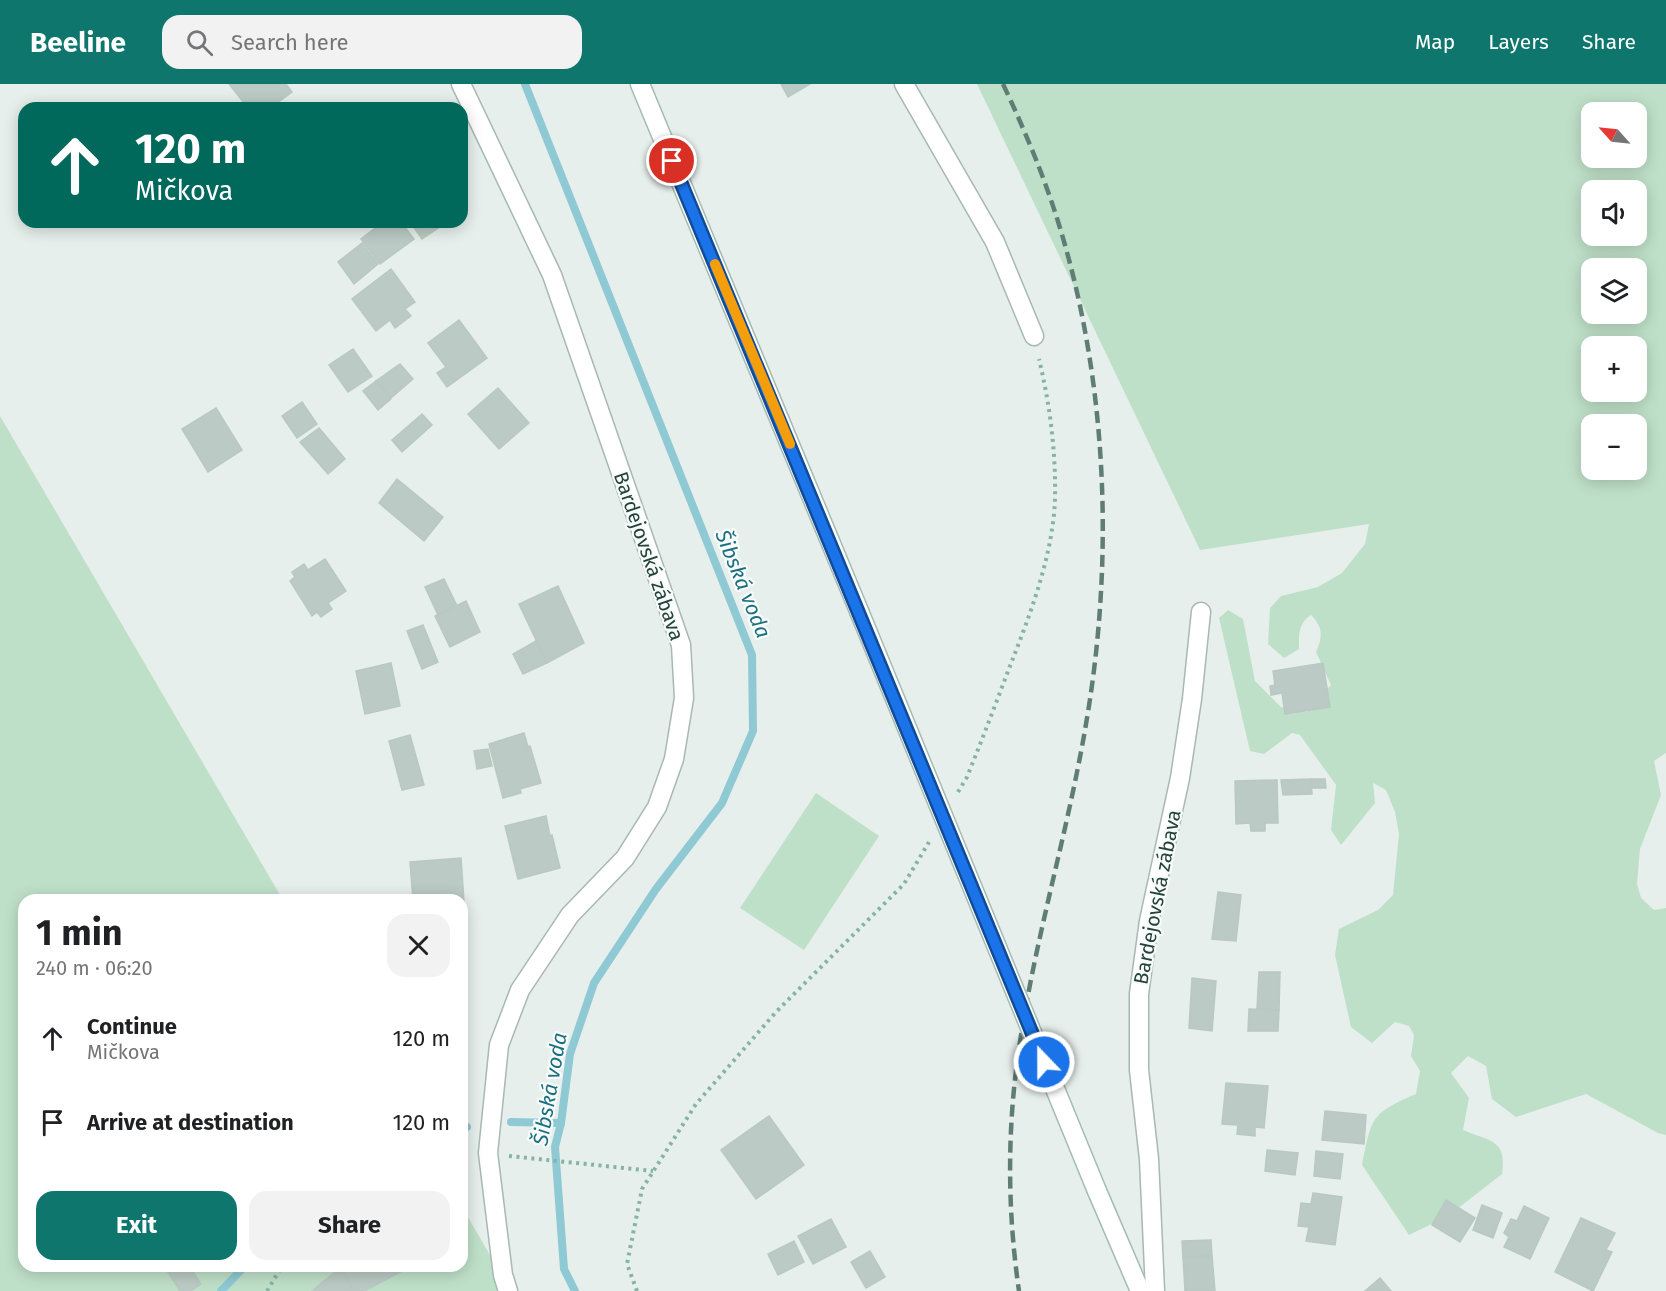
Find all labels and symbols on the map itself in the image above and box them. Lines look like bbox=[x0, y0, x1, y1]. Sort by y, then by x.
north arrow bbox=[1581, 102, 1647, 168]
pin bbox=[646, 135, 697, 186]
street label: Bardejovská zábava bbox=[609, 468, 689, 644]
water label: Šibská voda bbox=[709, 525, 776, 642]
street label: Bardejovská zábava bbox=[1128, 808, 1186, 986]
water label: Šibská voda bbox=[527, 1030, 573, 1149]
position arrow bbox=[1012, 1030, 1076, 1094]

